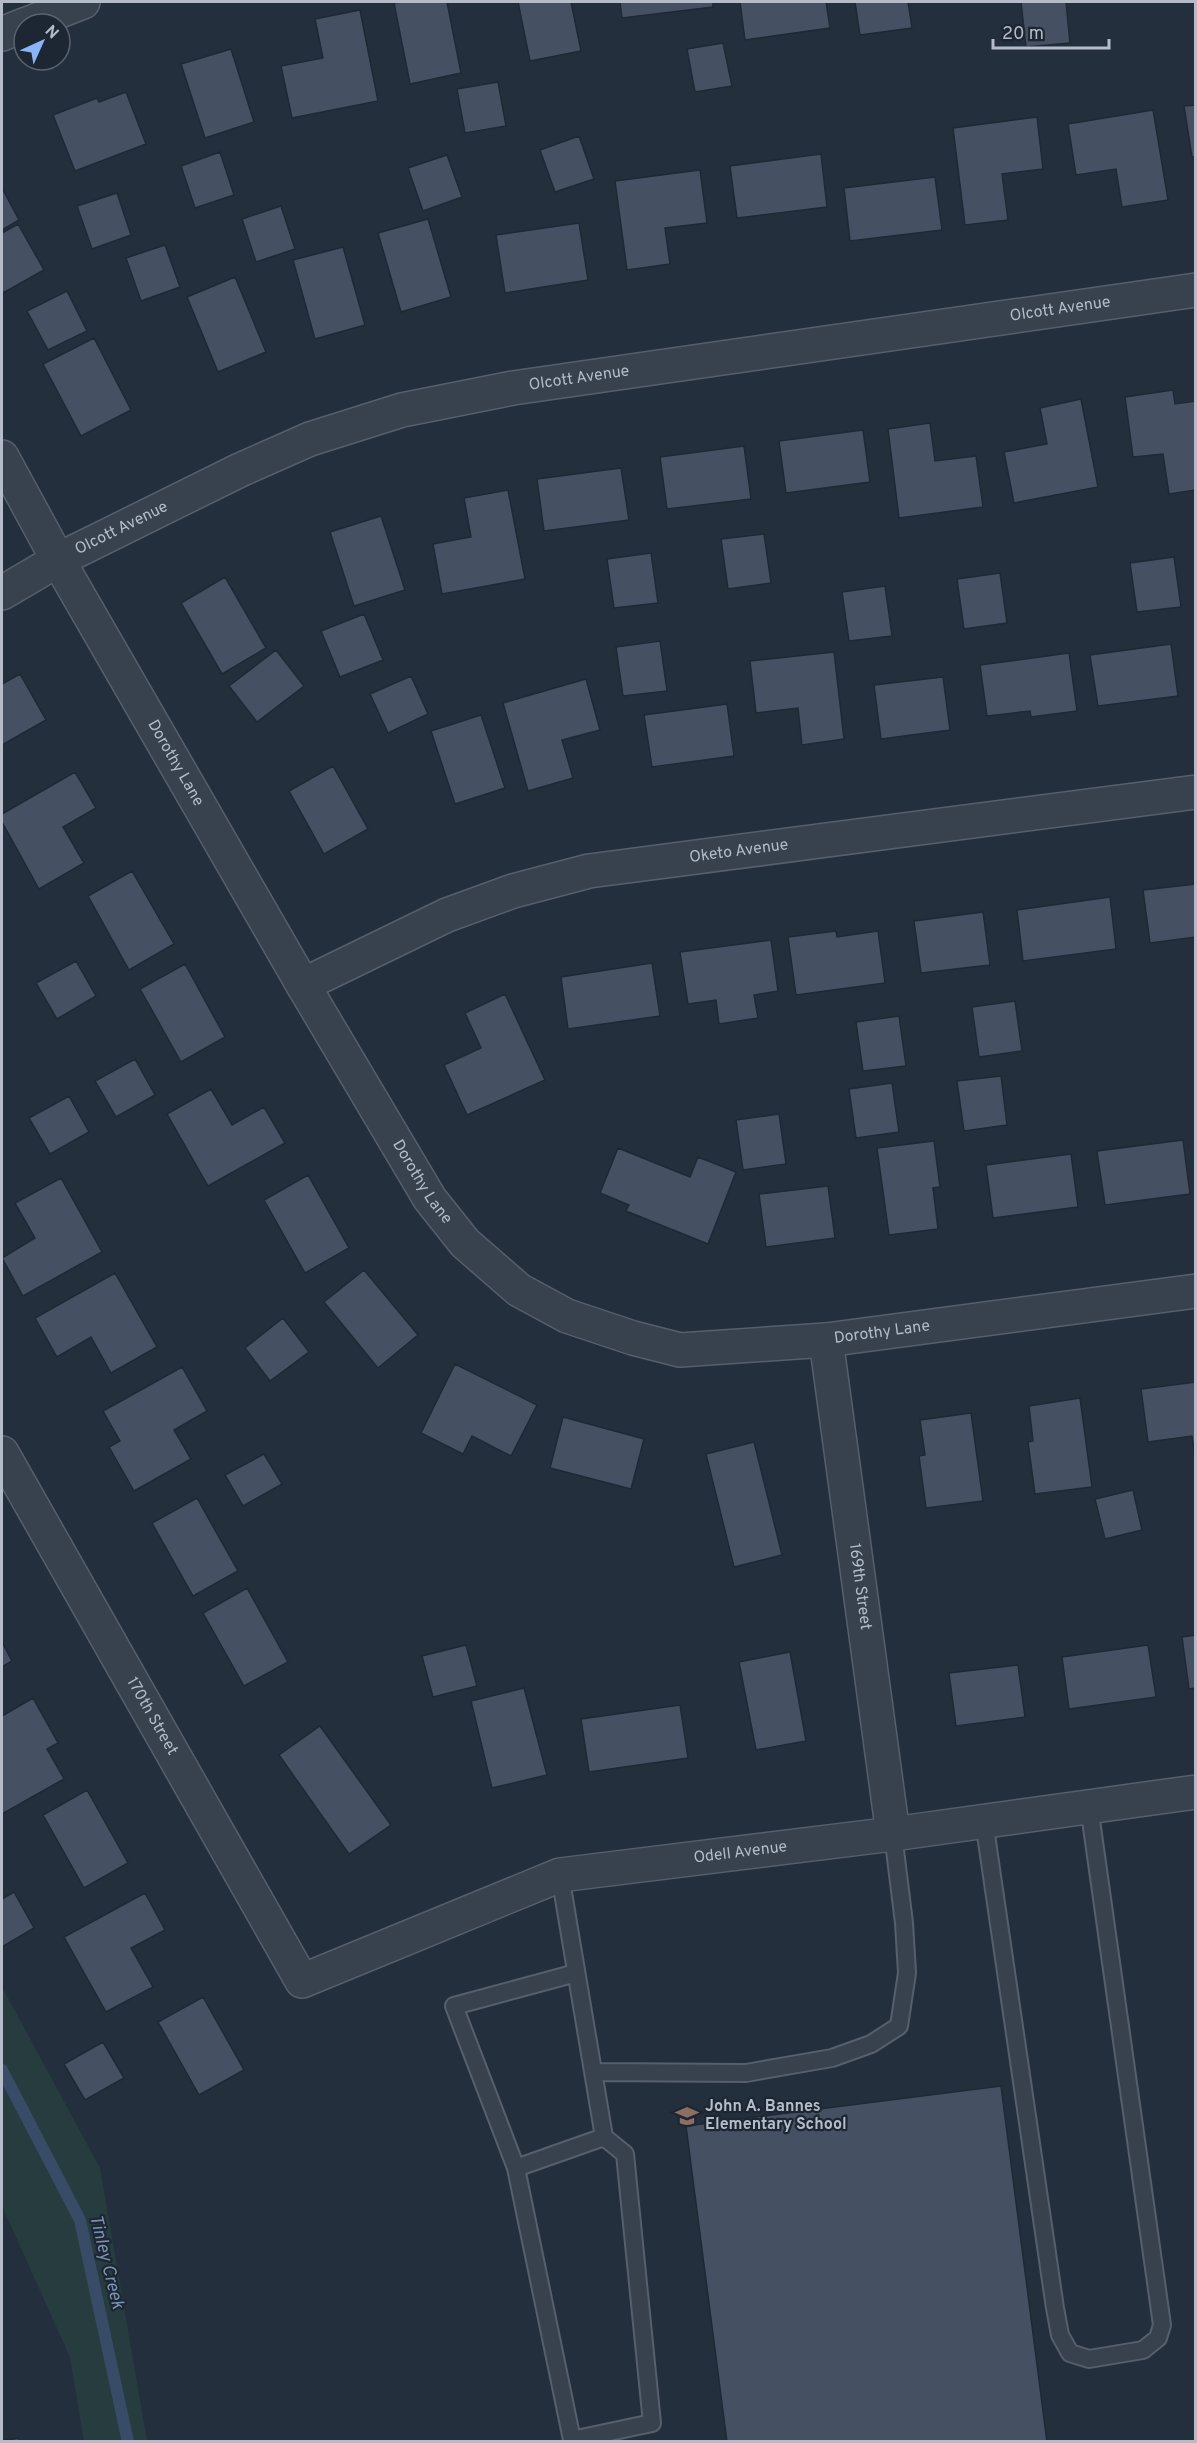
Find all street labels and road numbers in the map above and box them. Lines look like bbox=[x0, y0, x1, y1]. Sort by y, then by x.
street label: Olcott Avenue bbox=[1009, 292, 1112, 327]
street label: Olcott Avenue bbox=[528, 361, 631, 396]
street label: Olcott Avenue bbox=[72, 497, 172, 560]
street label: Dorothy Lane bbox=[142, 717, 208, 810]
street label: Oketo Avenue bbox=[688, 835, 790, 868]
street label: Dorothy Lane bbox=[387, 1136, 456, 1228]
street label: Dorothy Lane bbox=[833, 1316, 931, 1349]
street label: 169th Street bbox=[844, 1542, 875, 1631]
street label: 170th Street bbox=[122, 1674, 182, 1759]
street label: Odell Avenue bbox=[692, 1837, 788, 1868]

